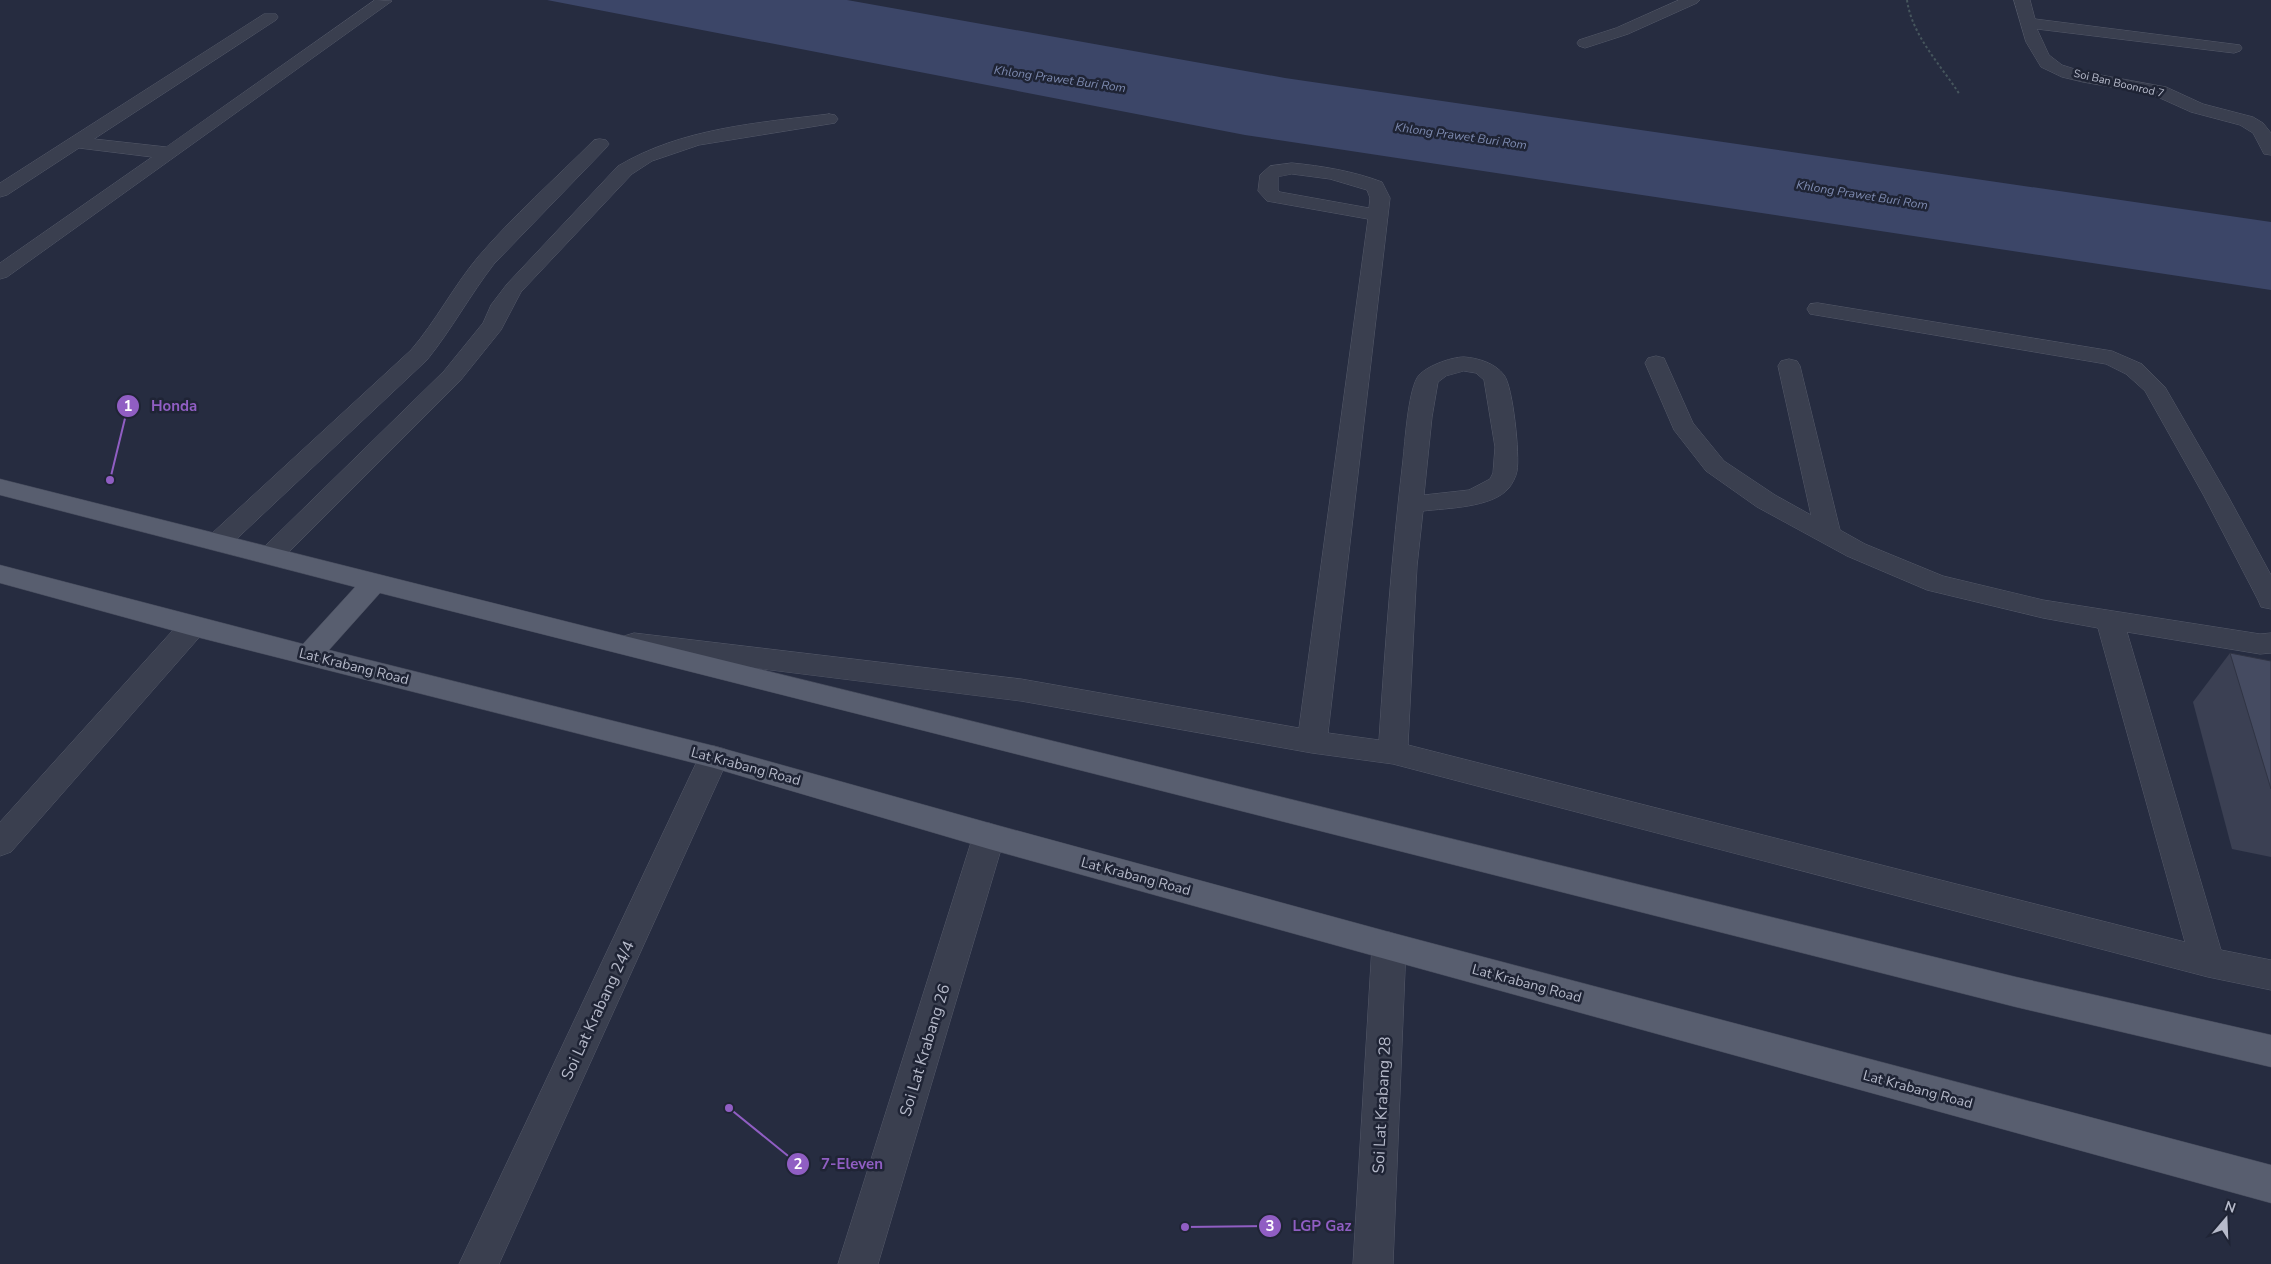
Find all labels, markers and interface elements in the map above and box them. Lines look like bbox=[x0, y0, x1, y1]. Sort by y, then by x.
water label: Khlong Prawet Buri Rom bbox=[993, 62, 1127, 96]
street label: Soi Ban Boonrod 7 bbox=[2072, 66, 2166, 101]
water label: Khlong Prawet Buri Rom bbox=[1394, 119, 1528, 153]
water label: Khlong Prawet Buri Rom bbox=[1795, 177, 1929, 213]
callout: Honda bbox=[116, 391, 207, 421]
text: 1 bbox=[123, 396, 133, 416]
text: Honda bbox=[151, 396, 197, 416]
street label: Lat Krabang Road bbox=[297, 644, 411, 689]
street label: Lat Krabang Road bbox=[689, 743, 803, 790]
street label: Lat Krabang Road bbox=[1079, 853, 1193, 900]
street label: Soi Lat Krabang 24/4 bbox=[556, 937, 640, 1084]
street label: Lat Krabang Road bbox=[1470, 960, 1584, 1007]
street label: Soi Lat Krabang 26 bbox=[894, 981, 956, 1119]
street label: Soi Lat Krabang 28 bbox=[1367, 1036, 1397, 1174]
street label: Lat Krabang Road bbox=[1861, 1066, 1975, 1113]
callout: 7-Eleven bbox=[786, 1149, 893, 1179]
text: 2 bbox=[793, 1154, 803, 1174]
text: 7-Eleven bbox=[821, 1154, 883, 1174]
north arrow bbox=[2201, 1194, 2251, 1244]
text: N bbox=[2222, 1196, 2238, 1218]
callout: LGP Gaz bbox=[1258, 1211, 1362, 1241]
text: 3 bbox=[1265, 1216, 1275, 1236]
text: LGP Gaz bbox=[1292, 1216, 1352, 1236]

